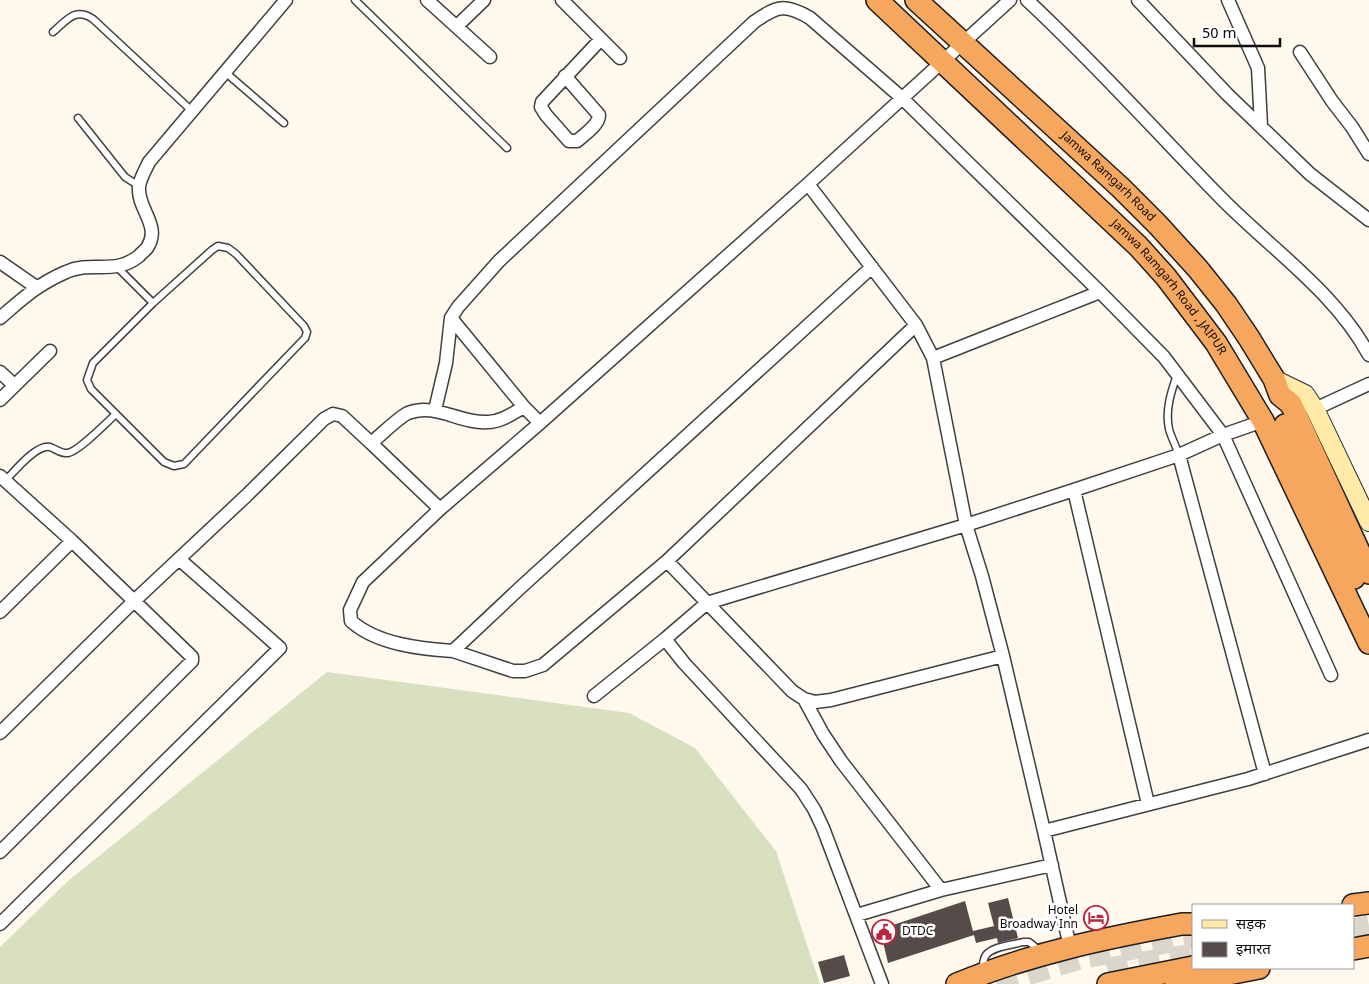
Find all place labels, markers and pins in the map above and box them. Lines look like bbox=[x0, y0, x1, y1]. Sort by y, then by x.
place label: Hotel Broadway Inn bbox=[1000, 903, 1078, 933]
hotel icon: Hotel Broadway Inn bbox=[1083, 905, 1109, 931]
public building icon: DTDC bbox=[871, 919, 897, 945]
place label: DTDC bbox=[902, 924, 934, 940]

